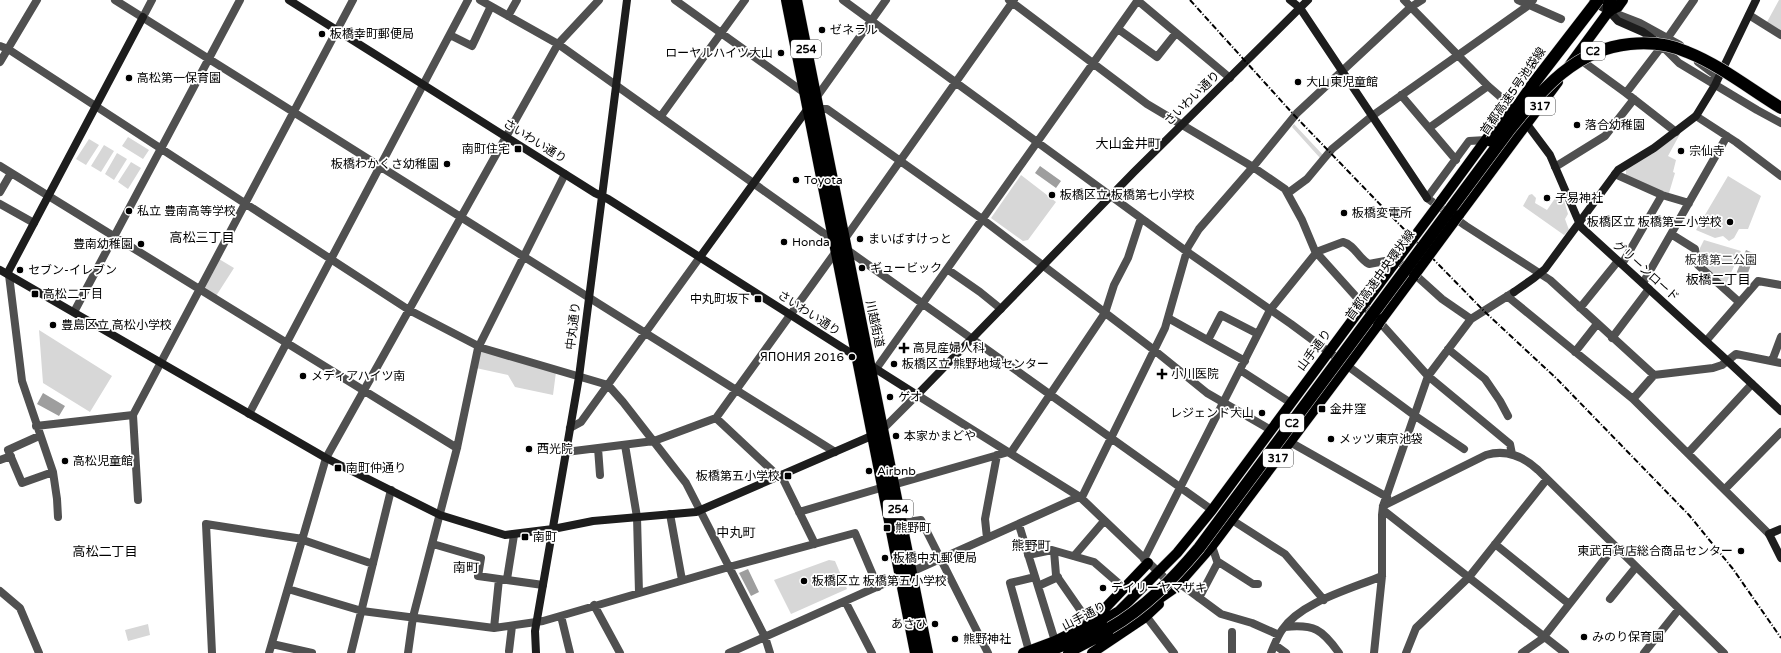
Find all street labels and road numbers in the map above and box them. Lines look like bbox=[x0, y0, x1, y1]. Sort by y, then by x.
road number: 254 bbox=[791, 40, 821, 58]
road number: C2 bbox=[1581, 42, 1605, 60]
street label: 首都高速5号池袋線 bbox=[1478, 45, 1548, 137]
street label: さいわい通り bbox=[1161, 68, 1223, 128]
road number: 317 bbox=[1525, 97, 1555, 115]
street label: さいわい通り bbox=[501, 116, 569, 166]
street label: 首都高速中央環状線 bbox=[1343, 227, 1417, 323]
street label: グリーンロード bbox=[1610, 238, 1682, 304]
street label: さいわい通り bbox=[775, 288, 843, 338]
street label: 川越街道 bbox=[863, 299, 887, 349]
street label: 中丸通り bbox=[563, 301, 583, 351]
street label: 山手通り bbox=[1294, 327, 1334, 373]
road number: C2 bbox=[1280, 414, 1304, 432]
road number: 317 bbox=[1263, 449, 1293, 467]
road number: 254 bbox=[883, 500, 913, 518]
street label: 山手通り bbox=[1059, 599, 1109, 633]

